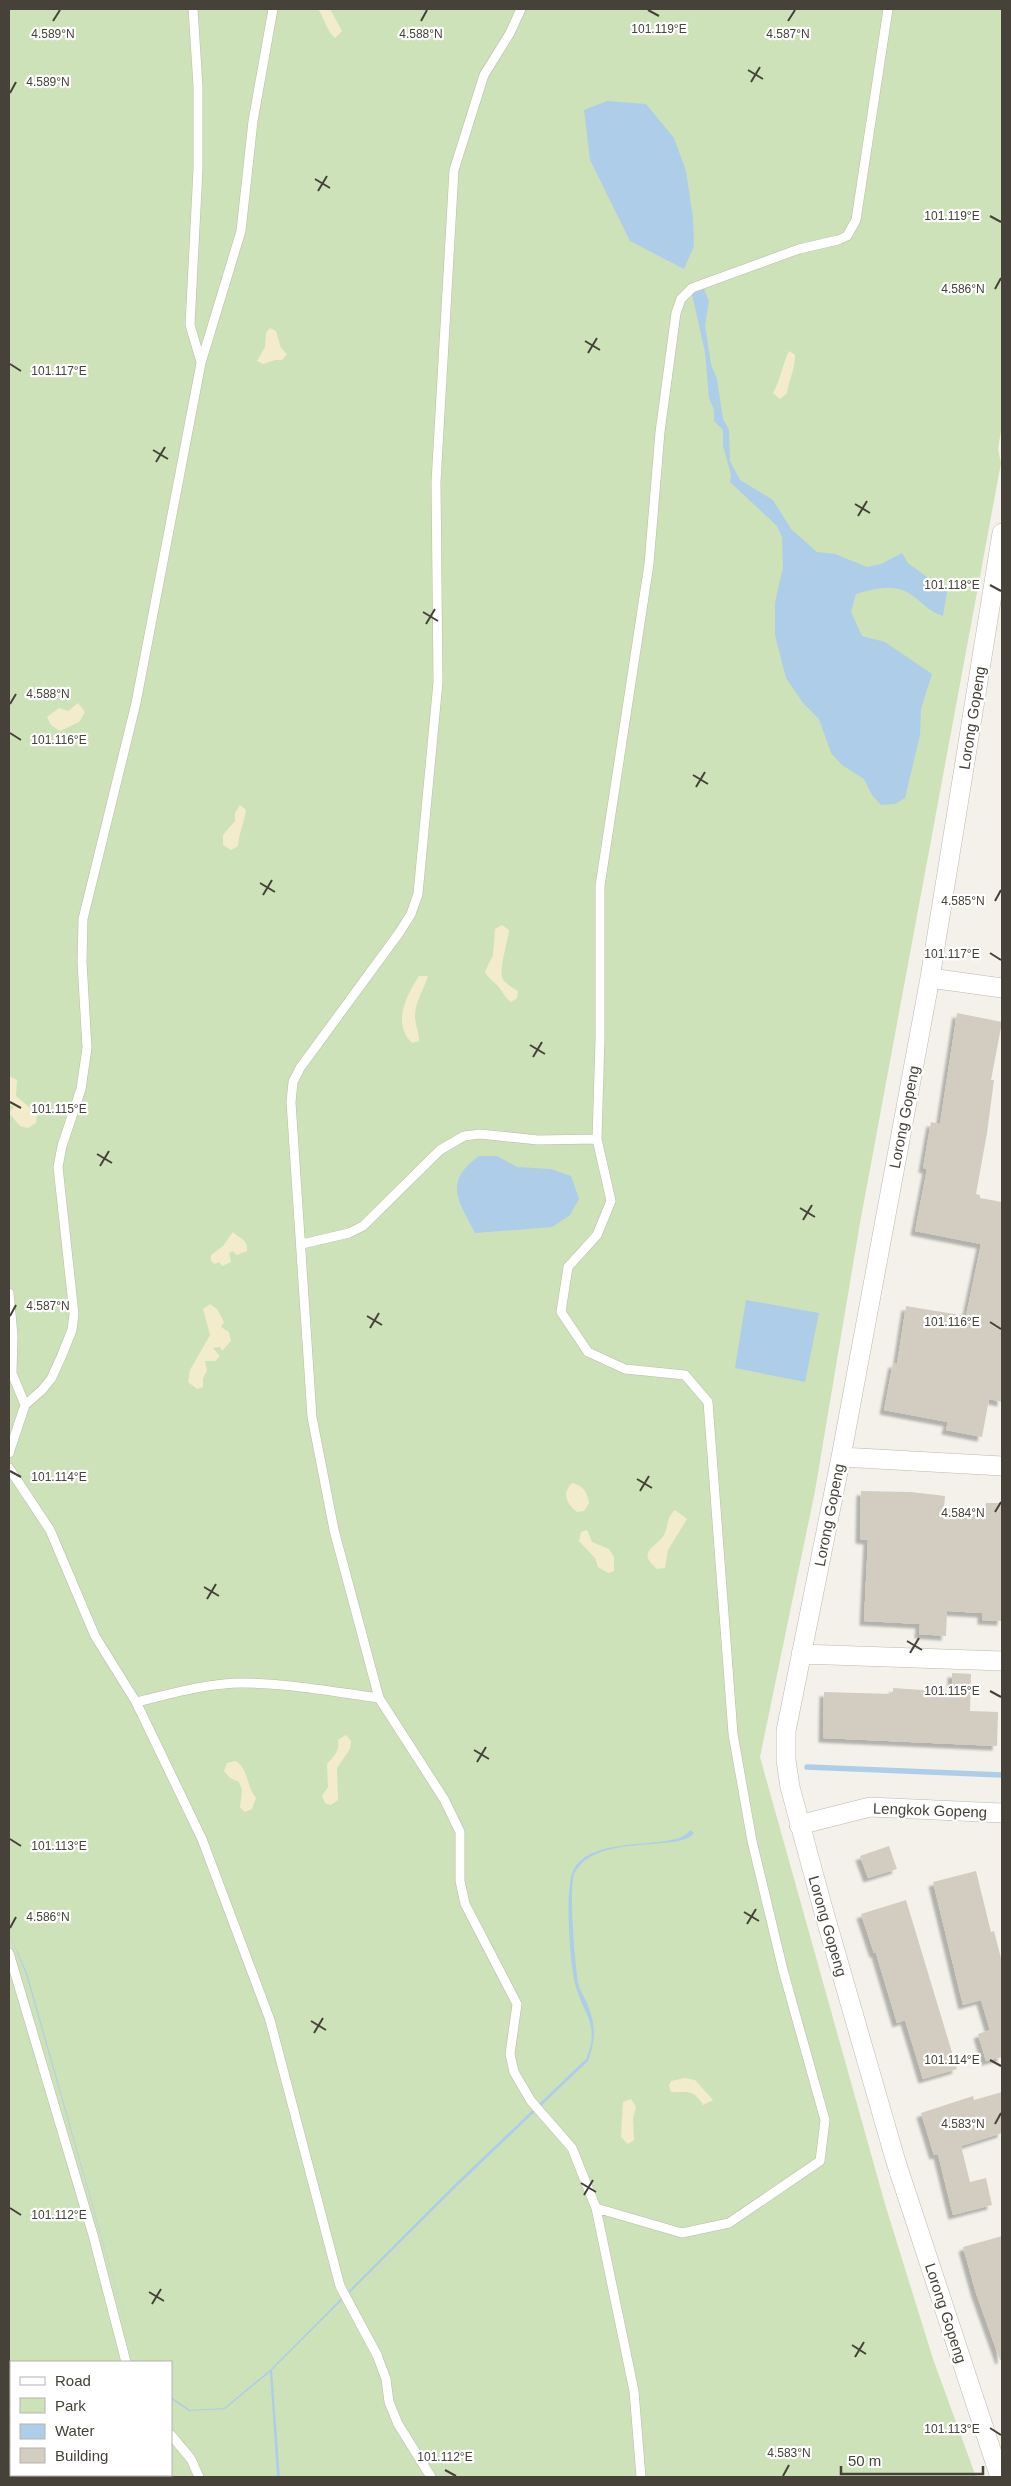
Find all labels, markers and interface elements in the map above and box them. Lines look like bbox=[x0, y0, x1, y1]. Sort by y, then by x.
text: 101.119°E bbox=[631, 22, 687, 36]
text: 4.589°N bbox=[31, 27, 75, 41]
text: 4.588°N bbox=[399, 27, 443, 41]
text: 4.587°N bbox=[766, 27, 810, 41]
text: 4.589°N bbox=[26, 75, 70, 89]
text: 101.119°E bbox=[924, 209, 980, 223]
text: 4.586°N bbox=[941, 282, 985, 296]
text: 101.117°E bbox=[31, 364, 87, 378]
text: 101.118°E bbox=[924, 578, 980, 592]
street label: Lorong Gopeng bbox=[955, 665, 989, 771]
text: 4.588°N bbox=[26, 687, 70, 701]
text: 101.116°E bbox=[31, 733, 87, 747]
text: 4.585°N bbox=[941, 894, 985, 908]
text: 101.117°E bbox=[924, 947, 980, 961]
street label: Lorong Gopeng bbox=[886, 1064, 922, 1170]
text: 101.115°E bbox=[31, 1102, 87, 1116]
text: 4.587°N bbox=[26, 1299, 70, 1313]
text: 101.116°E bbox=[924, 1315, 980, 1329]
street label: Lorong Gopeng bbox=[811, 1462, 847, 1568]
text: 101.114°E bbox=[31, 1470, 87, 1484]
text: 4.584°N bbox=[941, 1506, 985, 1520]
text: 101.115°E bbox=[924, 1684, 980, 1698]
street label: Lengkok Gopeng bbox=[873, 1800, 987, 1820]
text: 101.113°E bbox=[31, 1839, 87, 1853]
street label: Lorong Gopeng bbox=[805, 1874, 851, 1978]
text: 4.586°N bbox=[26, 1910, 70, 1924]
text: 101.114°E bbox=[924, 2053, 980, 2067]
text: 4.583°N bbox=[941, 2117, 985, 2131]
text: 101.112°E bbox=[31, 2208, 87, 2222]
street label: Lorong Gopeng bbox=[922, 2261, 970, 2365]
legend bbox=[10, 2361, 172, 2476]
text: Road bbox=[55, 2372, 91, 2389]
text: Park bbox=[55, 2397, 86, 2414]
text: Water bbox=[55, 2422, 94, 2439]
text: 101.113°E bbox=[924, 2422, 980, 2436]
scale bar bbox=[841, 2444, 984, 2476]
text: 4.583°N bbox=[767, 2446, 811, 2460]
text: Building bbox=[55, 2447, 108, 2464]
text: 101.112°E bbox=[417, 2450, 473, 2464]
text: 50 m bbox=[848, 2452, 881, 2469]

